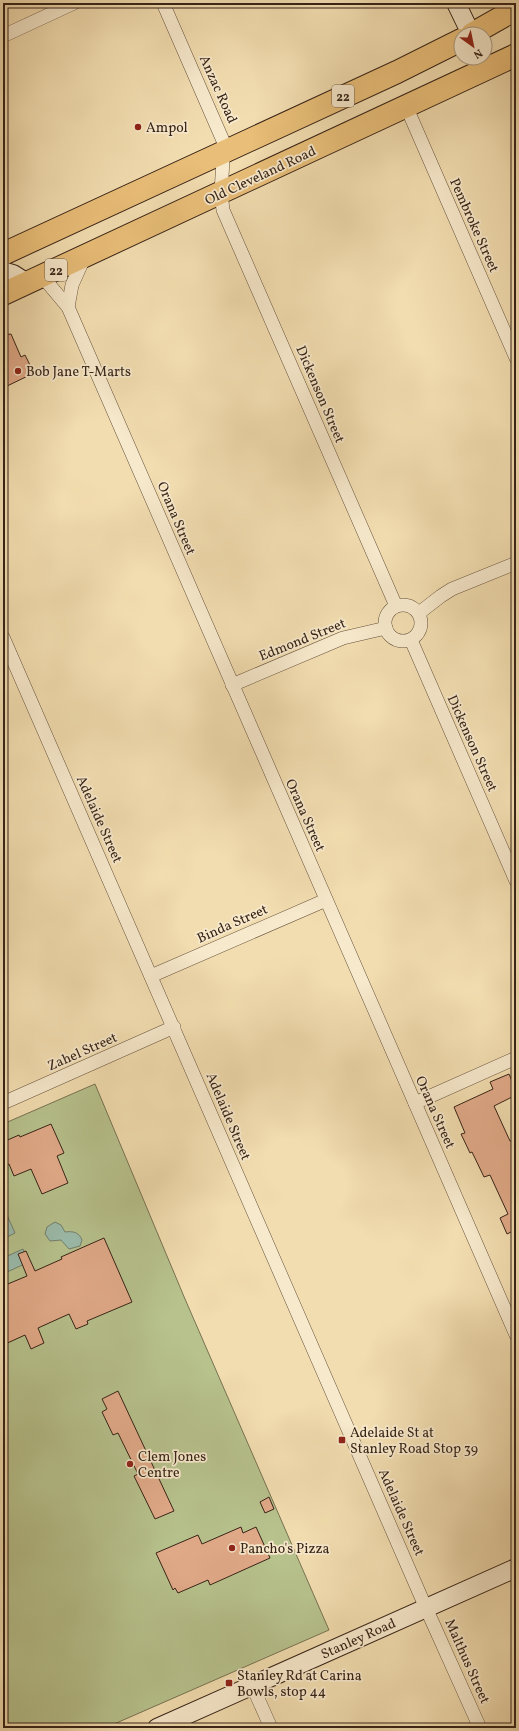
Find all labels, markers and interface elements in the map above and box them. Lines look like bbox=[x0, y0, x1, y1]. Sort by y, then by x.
north arrow bbox=[453, 26, 493, 66]
text: N bbox=[470, 45, 485, 62]
street label: Anzac Road bbox=[194, 52, 241, 127]
road number: 22 bbox=[332, 85, 354, 107]
place label: Ampol bbox=[146, 119, 188, 138]
marker: Ampol bbox=[133, 122, 143, 132]
street label: Old Cleveland Road bbox=[202, 142, 319, 210]
street label: Pembroke Street bbox=[444, 175, 503, 276]
road number: 22 bbox=[45, 259, 67, 281]
street label: Dickenson Street bbox=[291, 343, 349, 446]
place label: Bob Jane T-Marts bbox=[26, 363, 131, 382]
marker: Bob Jane T-Marts bbox=[13, 366, 23, 376]
street label: Orana Street bbox=[152, 479, 200, 558]
street label: Edmond Street bbox=[256, 614, 349, 666]
street label: Dickenson Street bbox=[442, 692, 502, 795]
street label: Adelaide Street bbox=[71, 773, 126, 866]
street label: Orana Street bbox=[280, 776, 329, 855]
street label: Binda Street bbox=[194, 900, 271, 948]
street label: Zahel Street bbox=[45, 1029, 121, 1076]
street label: Adelaide Street bbox=[201, 1070, 255, 1163]
street label: Orana Street bbox=[410, 1073, 459, 1152]
place label: Adelaide St at Stanley Road Stop 39 bbox=[350, 1424, 478, 1459]
marker: Adelaide St at Stanley Road Stop 39 bbox=[337, 1435, 347, 1445]
place label: Clem Jones Centre bbox=[138, 1448, 206, 1483]
marker: Clem Jones Centre bbox=[125, 1459, 135, 1469]
street label: Adelaide Street bbox=[373, 1466, 428, 1559]
place label: Pancho's Pizza bbox=[240, 1540, 329, 1559]
marker: Pancho's Pizza bbox=[227, 1543, 237, 1553]
street label: Stanley Road bbox=[318, 1614, 399, 1664]
street label: Malthus Street bbox=[439, 1616, 494, 1707]
place label: Stanley Rd at Carina Bowls, stop 44 bbox=[237, 1667, 362, 1702]
marker: Stanley Rd at Carina Bowls, stop 44 bbox=[224, 1678, 234, 1688]

